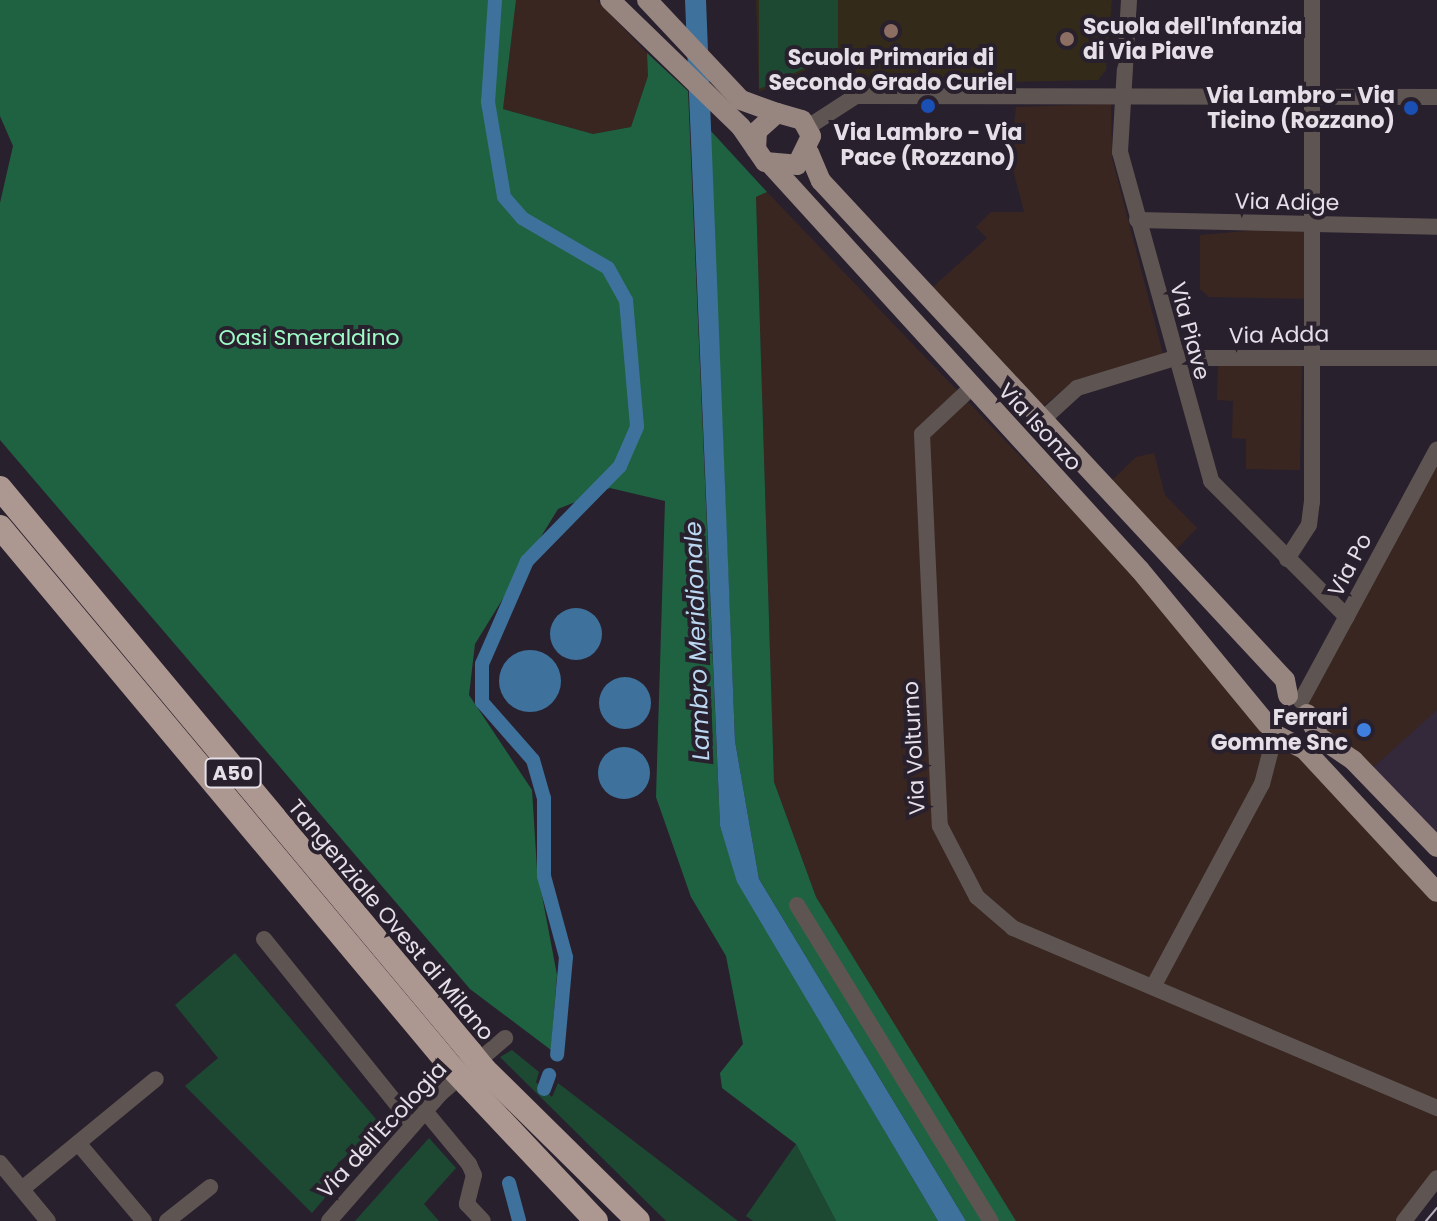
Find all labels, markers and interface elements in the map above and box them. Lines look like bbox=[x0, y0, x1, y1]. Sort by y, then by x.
place label: Scuola dell'Infanzia di Via Piave bbox=[1083, 13, 1302, 64]
marker: Scuola Primaria di Secondo Grado Curiel bbox=[882, 22, 900, 40]
marker: Scuola dell'Infanzia di Via Piave bbox=[1058, 30, 1076, 48]
place label: Scuola Primaria di Secondo Grado Curiel bbox=[768, 44, 1014, 96]
place label: Via Lambro - Via Ticino (Rozzano) bbox=[1206, 82, 1395, 134]
marker: Via Lambro - Via Pace (Rozzano) bbox=[919, 97, 937, 115]
marker: Via Lambro - Via Ticino (Rozzano) bbox=[1402, 99, 1420, 117]
place label: Via Lambro - Via Pace (Rozzano) bbox=[834, 119, 1022, 170]
street label: Via Adige bbox=[1234, 188, 1340, 216]
street label: Via Piave bbox=[1164, 279, 1216, 383]
street label: Via Adda bbox=[1229, 321, 1329, 349]
park label: Oasi Smeraldino bbox=[218, 325, 400, 351]
street label: Via Isonzo bbox=[993, 378, 1087, 476]
water label: Lambro Meridionale bbox=[678, 521, 716, 761]
street label: Via Po bbox=[1322, 529, 1378, 601]
street label: Via Volturno bbox=[897, 680, 931, 816]
place label: Ferrari Gomme Snc bbox=[1211, 704, 1348, 756]
marker: Ferrari Gomme Snc bbox=[1355, 721, 1373, 739]
road number: A50 bbox=[203, 757, 263, 789]
street label: Tangenziale Ovest di Milano bbox=[282, 794, 500, 1046]
street label: Via dell'Ecologia bbox=[312, 1056, 452, 1204]

